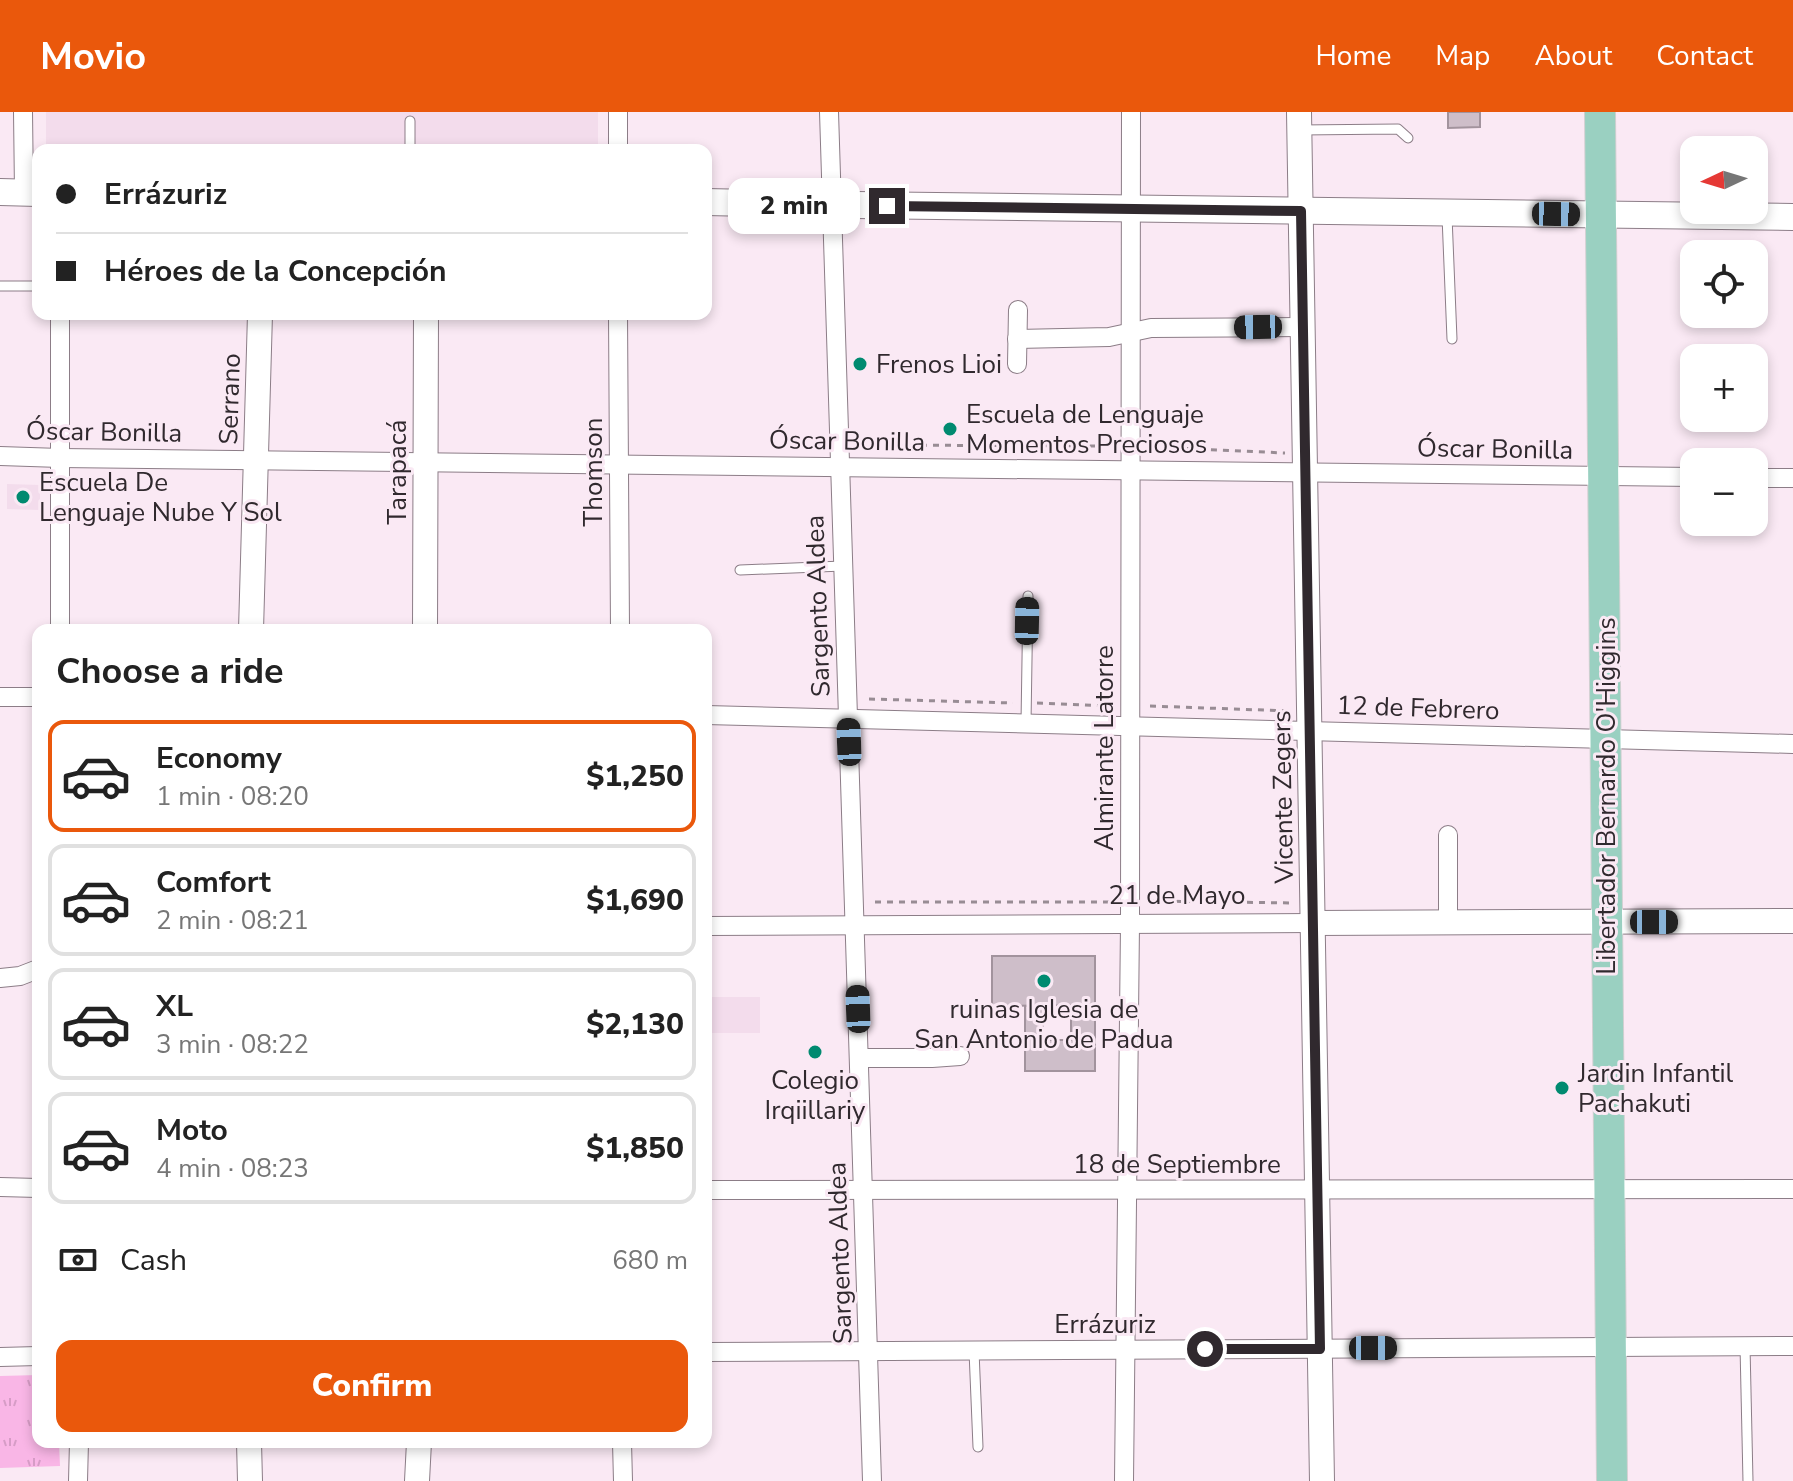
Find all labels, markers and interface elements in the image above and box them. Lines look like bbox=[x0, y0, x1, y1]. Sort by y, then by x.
text: Movio bbox=[40, 31, 146, 82]
text: Home bbox=[1316, 37, 1391, 75]
text: Map bbox=[1435, 37, 1490, 75]
text: About bbox=[1534, 37, 1612, 75]
text: Contact bbox=[1656, 37, 1753, 75]
north arrow bbox=[1680, 136, 1768, 224]
map controls bbox=[1680, 136, 1768, 536]
text: Errázuriz bbox=[104, 174, 227, 215]
callout: 2 min bbox=[727, 178, 859, 234]
text: 2 min bbox=[760, 188, 828, 223]
route end bbox=[869, 188, 905, 224]
car bbox=[1532, 202, 1580, 226]
button: locate bbox=[1680, 240, 1768, 328]
text: Héroes de la Concepción bbox=[104, 251, 447, 292]
car bbox=[1234, 315, 1282, 339]
button: + bbox=[1680, 344, 1768, 432]
place label: Frenos Lioi bbox=[876, 347, 1002, 382]
street label: Serrano bbox=[211, 353, 249, 445]
marker: Frenos Lioi bbox=[851, 355, 869, 373]
place label: Escuela de Lenguaje Momentos Preciosos bbox=[966, 397, 1207, 462]
street label: Óscar Bonilla bbox=[26, 413, 182, 451]
street label: Thomson bbox=[576, 418, 611, 526]
street label: Tarapacá bbox=[380, 419, 415, 525]
marker: Escuela de Lenguaje Momentos Preciosos bbox=[941, 420, 959, 438]
street label: Óscar Bonilla bbox=[769, 422, 925, 460]
street label: Óscar Bonilla bbox=[1417, 430, 1573, 468]
button: − bbox=[1680, 448, 1768, 536]
place label: Escuela De Lenguaje Nube Y Sol bbox=[39, 465, 282, 530]
marker: Escuela De Lenguaje Nube Y Sol bbox=[14, 488, 32, 506]
street label: Sargento Aldea bbox=[797, 514, 839, 698]
car bbox=[1015, 597, 1039, 645]
street label: Libertador Bernardo O'Higgins bbox=[1589, 617, 1624, 975]
street label: Almirante Latorre bbox=[1087, 645, 1122, 851]
text: Choose a ride bbox=[56, 647, 284, 696]
street label: 12 de Febrero bbox=[1336, 688, 1500, 728]
street label: Vicente Zegers bbox=[1264, 710, 1302, 885]
car bbox=[836, 718, 862, 766]
text: Economy bbox=[156, 738, 282, 779]
icon: car bbox=[60, 740, 132, 812]
text: $1,250 bbox=[586, 756, 684, 797]
text: 1 min · 08:20 bbox=[156, 779, 309, 814]
text: Comfort bbox=[156, 862, 271, 903]
icon: car bbox=[60, 864, 132, 936]
street label: 21 de Mayo bbox=[1108, 878, 1246, 913]
text: $1,690 bbox=[586, 880, 684, 921]
text: 2 min · 08:21 bbox=[156, 903, 309, 938]
car bbox=[1630, 910, 1678, 934]
marker: ruinas Iglesia de San Antonio de Padua bbox=[1035, 972, 1053, 990]
car bbox=[845, 985, 871, 1033]
text: XL bbox=[156, 986, 193, 1027]
icon: car bbox=[60, 988, 132, 1060]
place label: ruinas Iglesia de San Antonio de Padua bbox=[914, 992, 1174, 1057]
text: $2,130 bbox=[586, 1004, 684, 1045]
text: 3 min · 08:22 bbox=[156, 1027, 309, 1062]
marker: Colegio Irqiillariy bbox=[806, 1043, 824, 1061]
place label: Jardin Infantil Pachakuti bbox=[1577, 1056, 1734, 1121]
place label: Colegio Irqiillariy bbox=[765, 1063, 866, 1128]
marker: Jardin Infantil Pachakuti bbox=[1553, 1079, 1571, 1097]
text: Moto bbox=[156, 1110, 228, 1151]
icon: car bbox=[60, 1112, 132, 1184]
text: $1,850 bbox=[586, 1128, 684, 1169]
street label: 18 de Septiembre bbox=[1073, 1147, 1281, 1182]
text: 4 min · 08:23 bbox=[156, 1151, 309, 1186]
street label: Sargento Aldea bbox=[819, 1161, 861, 1345]
icon: cash bbox=[56, 1238, 100, 1282]
text: Cash bbox=[120, 1240, 187, 1281]
text: 680 m bbox=[612, 1243, 688, 1278]
street label: Errázuriz bbox=[1054, 1307, 1156, 1342]
route start bbox=[1187, 1331, 1223, 1367]
car bbox=[1349, 1336, 1397, 1360]
button: Confirm bbox=[56, 1340, 688, 1432]

